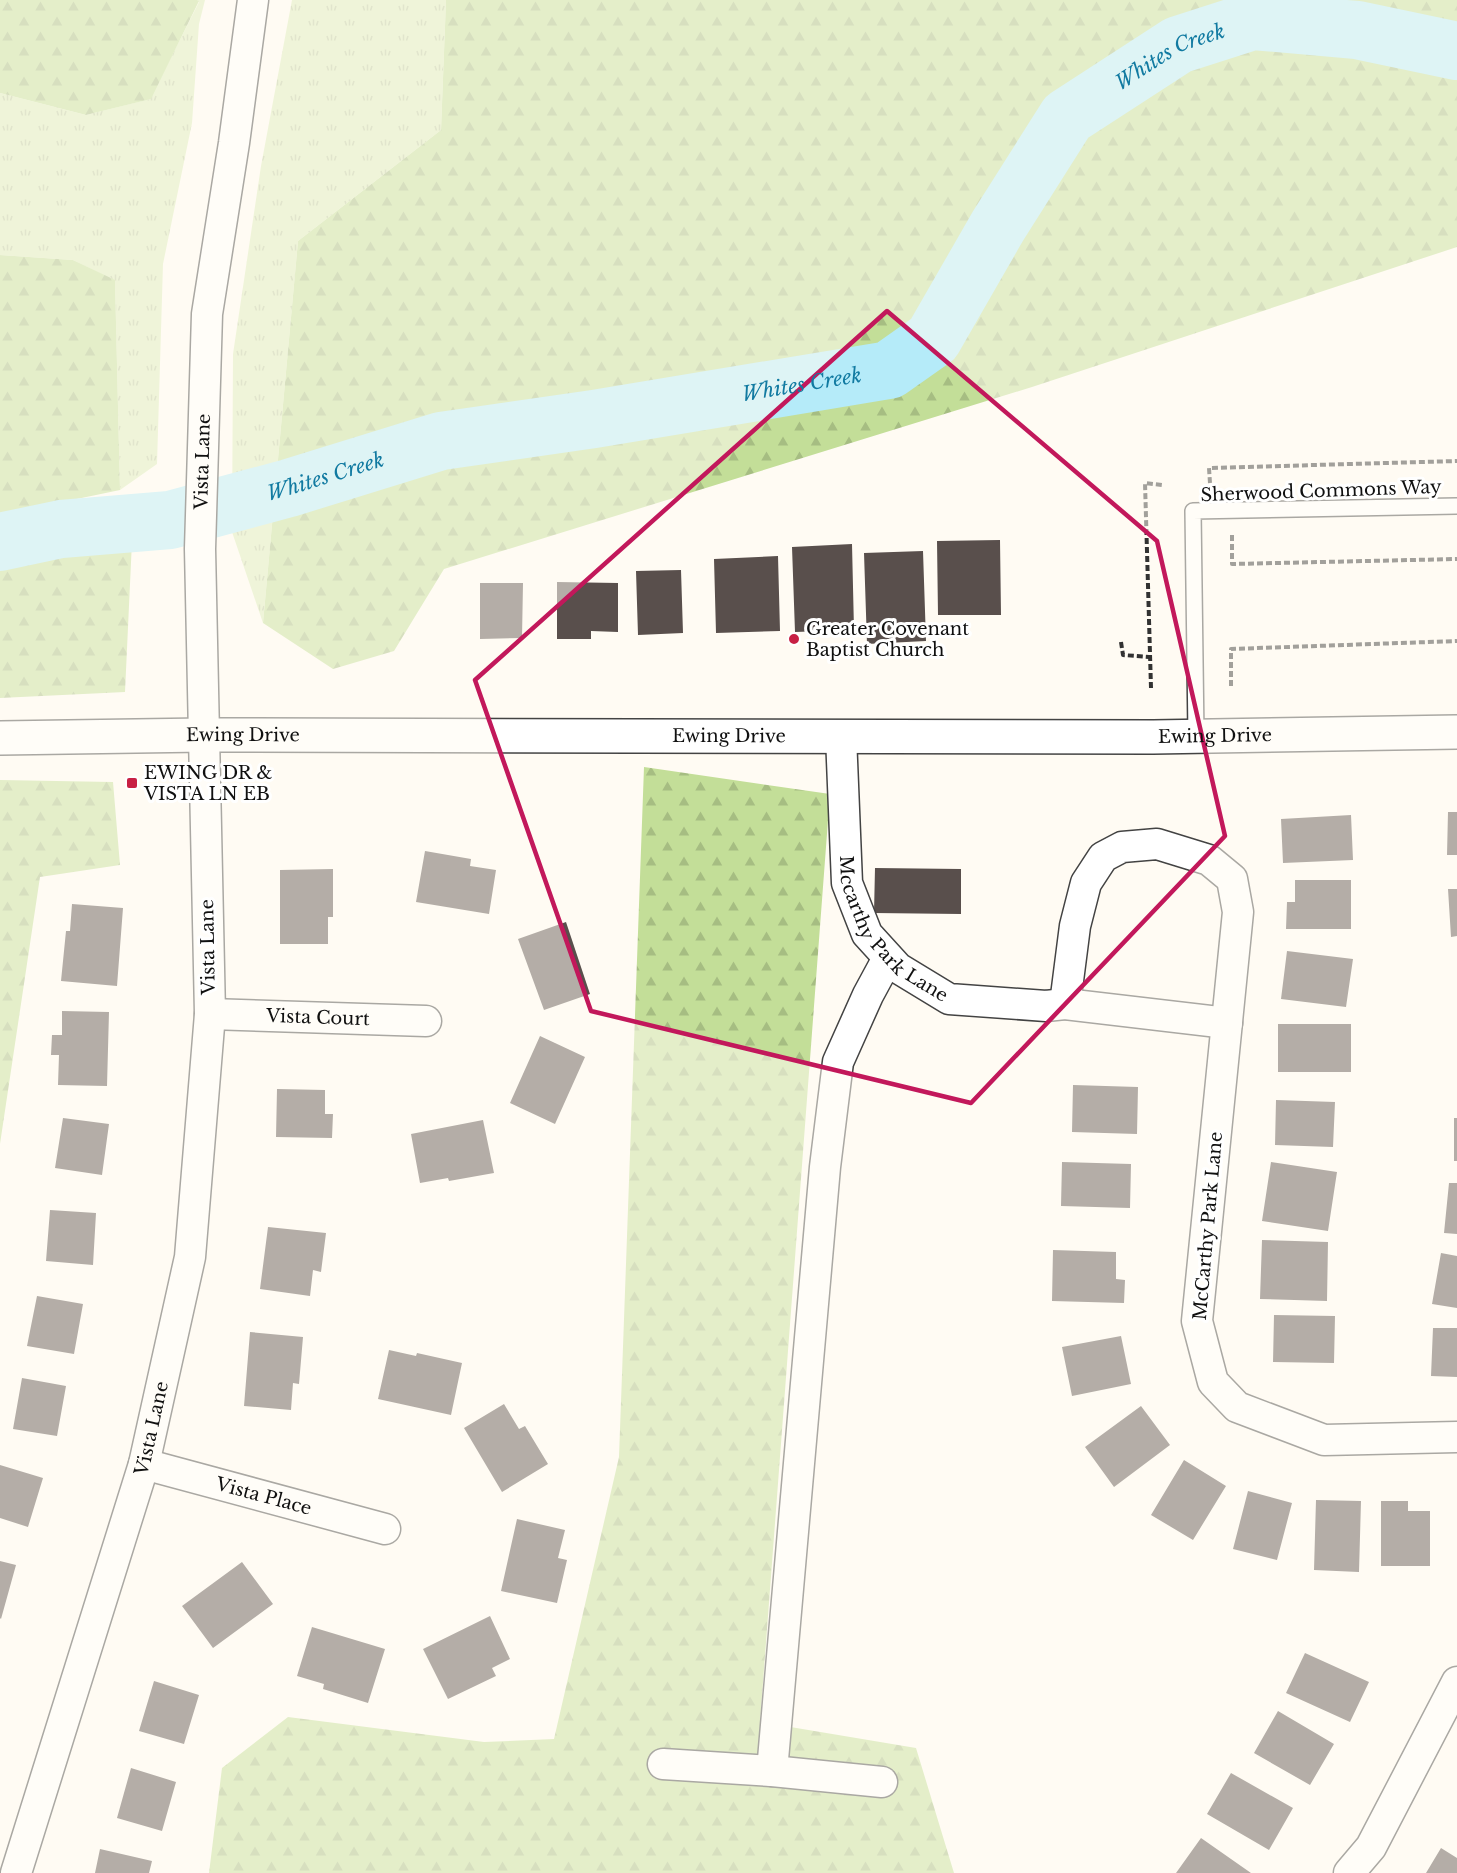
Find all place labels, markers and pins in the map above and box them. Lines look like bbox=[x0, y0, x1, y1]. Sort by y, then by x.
place label: Greater Covenant Baptist Church bbox=[806, 618, 969, 661]
marker: Greater Covenant Baptist Church bbox=[787, 632, 801, 646]
place label: EWING DR & VISTA LN EB bbox=[143, 762, 273, 805]
marker: EWING DR & VISTA LN EB bbox=[125, 776, 139, 790]

